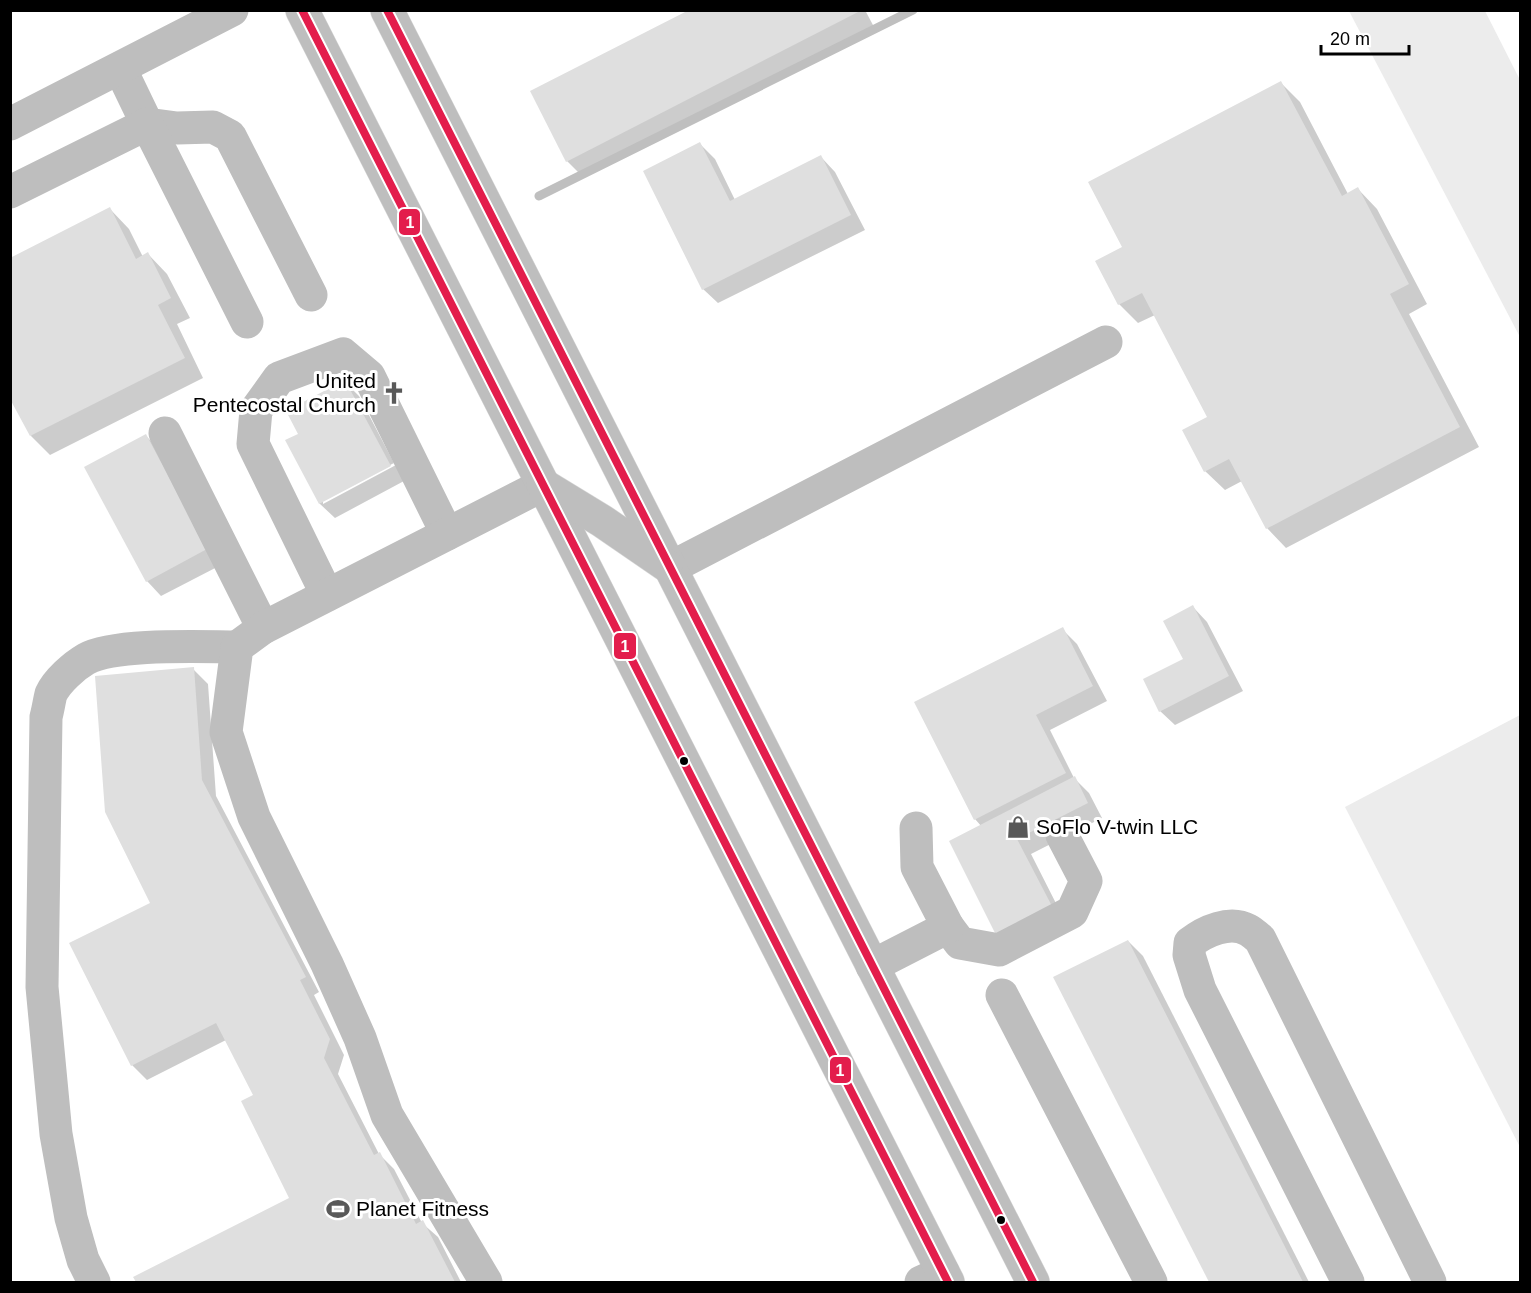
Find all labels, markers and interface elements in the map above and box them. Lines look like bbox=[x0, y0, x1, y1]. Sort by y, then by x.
scale bar bbox=[1321, 18, 1410, 56]
text: 20 m bbox=[1330, 29, 1370, 49]
line badge: 1 bbox=[398, 208, 421, 236]
text: 1 bbox=[406, 214, 415, 231]
place label: United Pentecostal Church bbox=[193, 369, 376, 416]
church icon: United Pentecostal Church bbox=[381, 380, 407, 406]
line badge: 1 bbox=[613, 632, 637, 660]
text: 1 bbox=[621, 638, 630, 655]
unlabelled marker bbox=[678, 755, 690, 767]
shop icon: SoFlo V-twin LLC bbox=[1005, 814, 1031, 840]
place label: SoFlo V-twin LLC bbox=[1036, 815, 1198, 838]
line badge: 1 bbox=[829, 1056, 852, 1084]
text: 1 bbox=[836, 1062, 845, 1079]
sports icon: Planet Fitness bbox=[325, 1196, 351, 1222]
place label: Planet Fitness bbox=[356, 1197, 489, 1220]
unlabelled marker bbox=[995, 1214, 1007, 1226]

